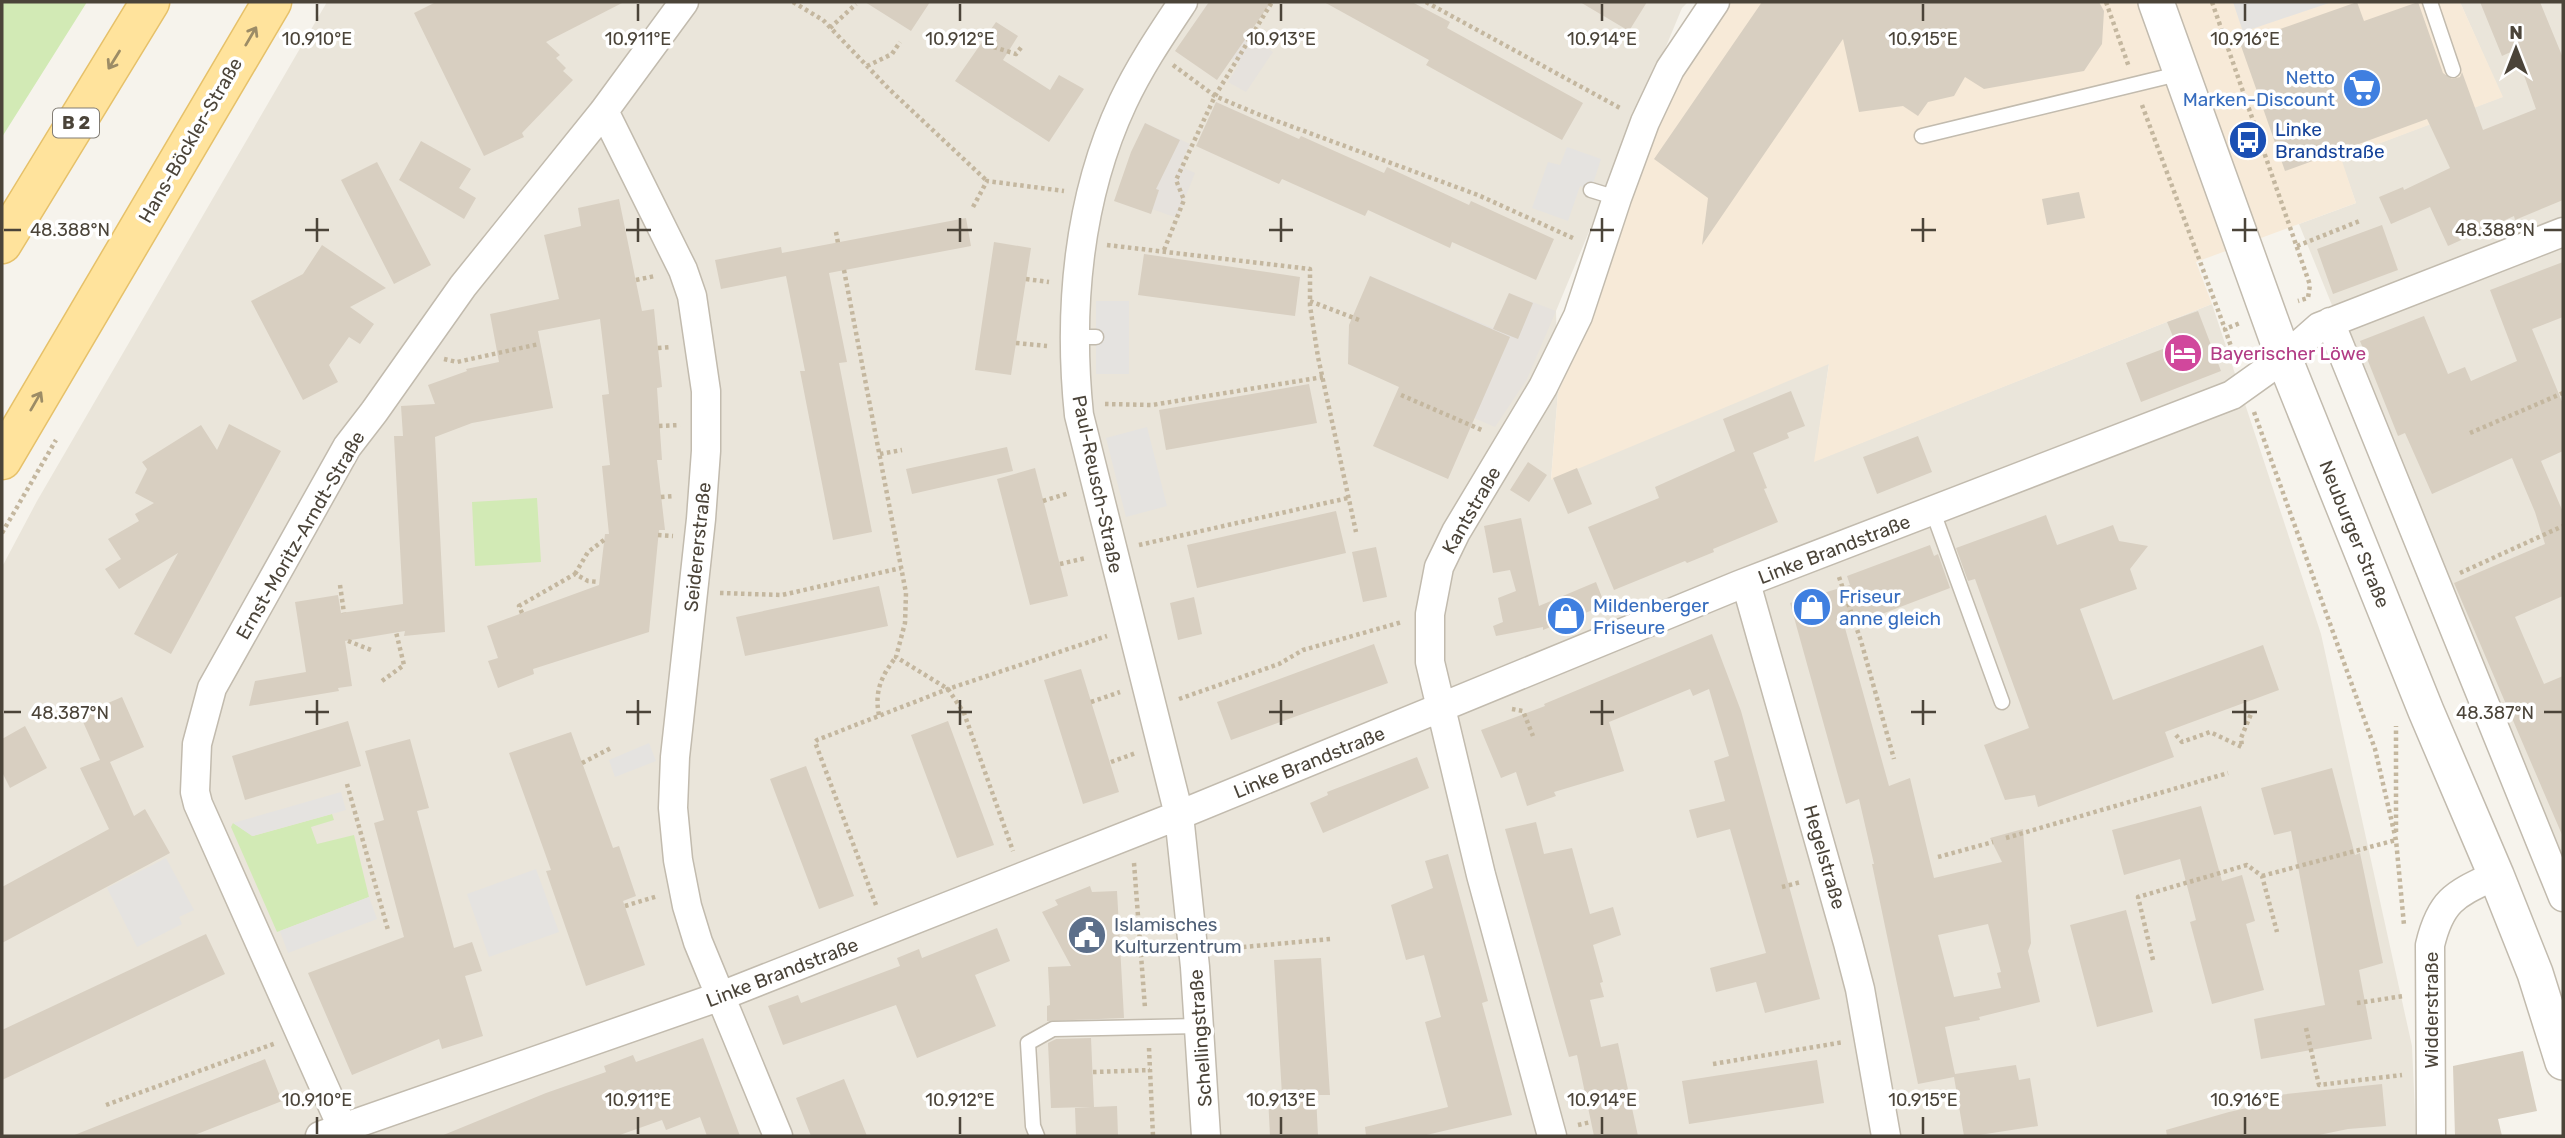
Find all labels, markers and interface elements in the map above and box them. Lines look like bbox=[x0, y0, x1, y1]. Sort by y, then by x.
north arrow bbox=[2481, 14, 2551, 84]
text: N bbox=[2509, 21, 2523, 44]
one-way arrow bbox=[244, 27, 258, 47]
text: 10.910°E bbox=[282, 28, 352, 50]
text: 10.911°E bbox=[605, 28, 671, 50]
text: 10.912°E bbox=[925, 28, 995, 50]
text: 10.913°E bbox=[1246, 28, 1316, 50]
text: 10.914°E bbox=[1567, 28, 1637, 50]
text: 10.915°E bbox=[1888, 28, 1958, 50]
text: 10.916°E bbox=[2210, 28, 2280, 50]
one-way arrow bbox=[107, 49, 121, 69]
street label: Hans-Böckler-Straße bbox=[134, 53, 247, 227]
place label: Netto Marken-Discount bbox=[2183, 66, 2336, 111]
supermarket icon: Netto Marken-Discount bbox=[2341, 67, 2383, 109]
road number: B 2 bbox=[53, 109, 99, 138]
place label: Linke Brandstraße bbox=[2275, 118, 2385, 163]
bus stop icon: Linke Brandstraße bbox=[2227, 119, 2269, 161]
text: 48.388°N bbox=[30, 219, 110, 241]
text: 48.388°N bbox=[2455, 219, 2535, 241]
hotel icon: Bayerischer Löwe bbox=[2162, 332, 2204, 374]
place label: Bayerischer Löwe bbox=[2210, 342, 2366, 365]
one-way arrow bbox=[30, 392, 44, 412]
street label: Paul-Reusch-Straße bbox=[1067, 393, 1128, 575]
street label: Ernst-Moritz-Arndt-Straße bbox=[231, 427, 370, 644]
street label: Neuburger Straße bbox=[2314, 457, 2395, 611]
street label: Kantstraße bbox=[1437, 462, 1506, 558]
street label: Seidererstraße bbox=[679, 481, 716, 613]
street label: Linke Brandstraße bbox=[1755, 510, 1913, 589]
place label: Friseur anne gleich bbox=[1839, 585, 1941, 630]
shop icon: Friseur anne gleich bbox=[1791, 586, 1833, 628]
place label: Mildenberger Friseure bbox=[1593, 594, 1710, 639]
shop icon: Mildenberger Friseure bbox=[1545, 595, 1587, 637]
text: 48.387°N bbox=[31, 702, 109, 724]
text: 48.387°N bbox=[2456, 702, 2534, 724]
street label: Linke Brandstraße bbox=[1230, 722, 1388, 803]
street label: Hegelstraße bbox=[1799, 802, 1850, 912]
place label: Islamisches Kulturzentrum bbox=[1114, 913, 1242, 958]
public building icon: Islamisches Kulturzentrum bbox=[1066, 914, 1108, 956]
street label: Linke Brandstraße bbox=[703, 933, 861, 1012]
street label: Widderstraße bbox=[2420, 952, 2443, 1068]
street label: Schellingstraße bbox=[1184, 968, 1217, 1107]
text: 10.910°E bbox=[282, 1089, 352, 1111]
text: 10.911°E bbox=[605, 1089, 671, 1111]
text: 10.912°E bbox=[925, 1089, 995, 1111]
text: 10.913°E bbox=[1246, 1089, 1316, 1111]
text: 10.914°E bbox=[1567, 1089, 1637, 1111]
text: 10.915°E bbox=[1888, 1089, 1958, 1111]
text: 10.916°E bbox=[2210, 1089, 2280, 1111]

